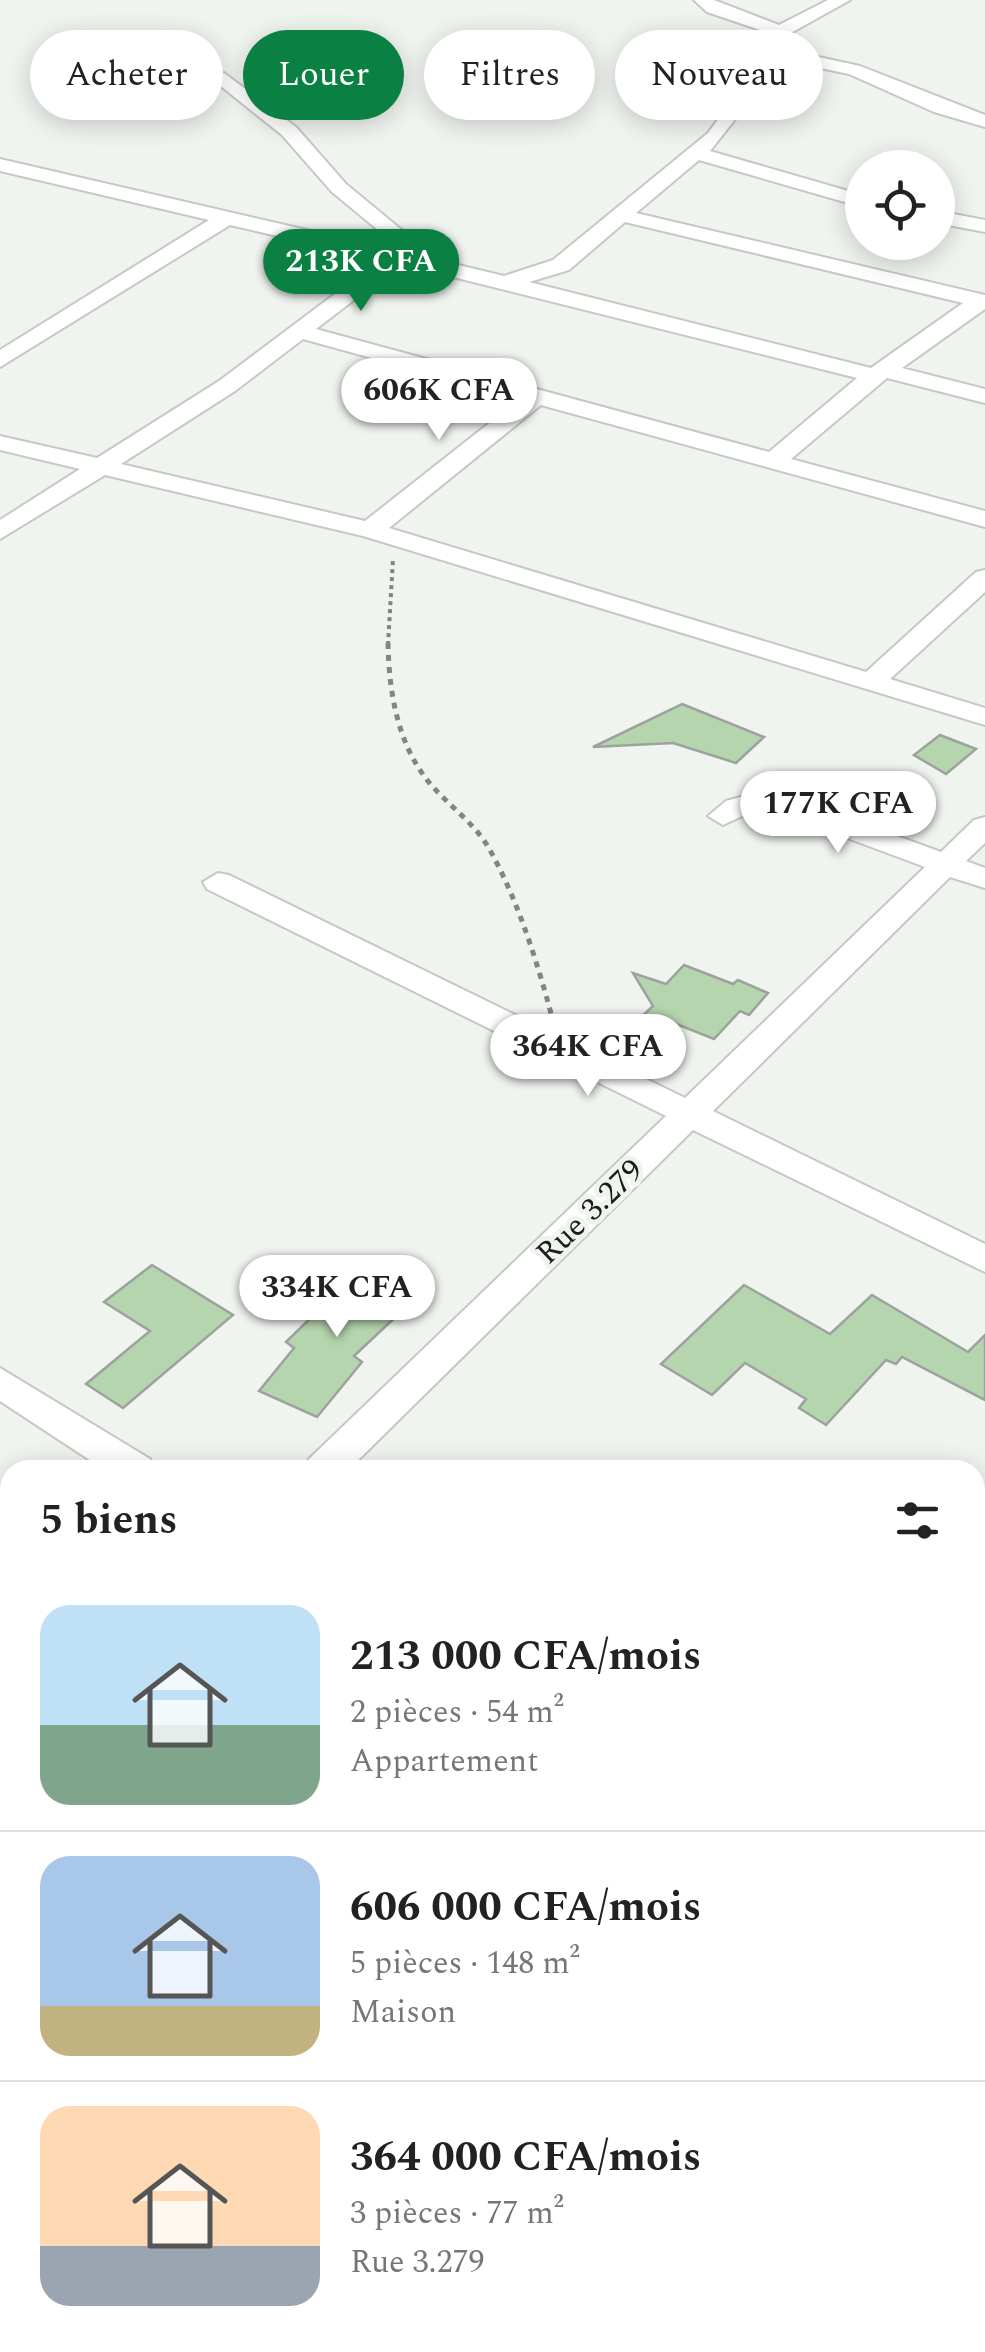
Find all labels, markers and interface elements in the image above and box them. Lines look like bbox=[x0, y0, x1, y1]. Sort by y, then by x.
chip: Acheter bbox=[30, 30, 223, 120]
chip: Louer bbox=[243, 30, 404, 120]
chip: Filtres bbox=[424, 30, 595, 120]
chip: Nouveau bbox=[615, 30, 823, 120]
map controls bbox=[845, 150, 955, 260]
button: locate bbox=[845, 150, 955, 260]
pin: 213K CFA bbox=[258, 229, 464, 314]
text: 213K CFA bbox=[285, 237, 437, 286]
pin: 606K CFA bbox=[336, 358, 542, 443]
text: 606K CFA bbox=[363, 366, 515, 415]
pin: 177K CFA bbox=[735, 771, 941, 856]
text: 177K CFA bbox=[762, 779, 914, 828]
pin: 364K CFA bbox=[485, 1014, 691, 1099]
text: 364K CFA bbox=[512, 1022, 664, 1071]
street label: Rue 3.279 bbox=[525, 1148, 655, 1276]
pin: 334K CFA bbox=[234, 1255, 440, 1340]
text: 334K CFA bbox=[261, 1263, 413, 1312]
text: 5 biens bbox=[40, 1489, 178, 1552]
icon: filters bbox=[890, 1493, 945, 1548]
text: 213 000 CFA/mois bbox=[350, 1625, 701, 1688]
icon: home bbox=[120, 1645, 240, 1765]
text: 2 pièces · 54 m² bbox=[350, 1688, 564, 1737]
text: Appartement bbox=[350, 1737, 539, 1786]
text: 606 000 CFA/mois bbox=[350, 1876, 701, 1939]
icon: home bbox=[120, 1896, 240, 2016]
text: 5 pièces · 148 m² bbox=[350, 1939, 580, 1988]
text: Maison bbox=[350, 1988, 456, 2037]
text: 364 000 CFA/mois bbox=[350, 2126, 701, 2189]
icon: home bbox=[120, 2146, 240, 2266]
text: 3 pièces · 77 m² bbox=[350, 2189, 564, 2238]
text: Rue 3.279 bbox=[350, 2238, 485, 2287]

